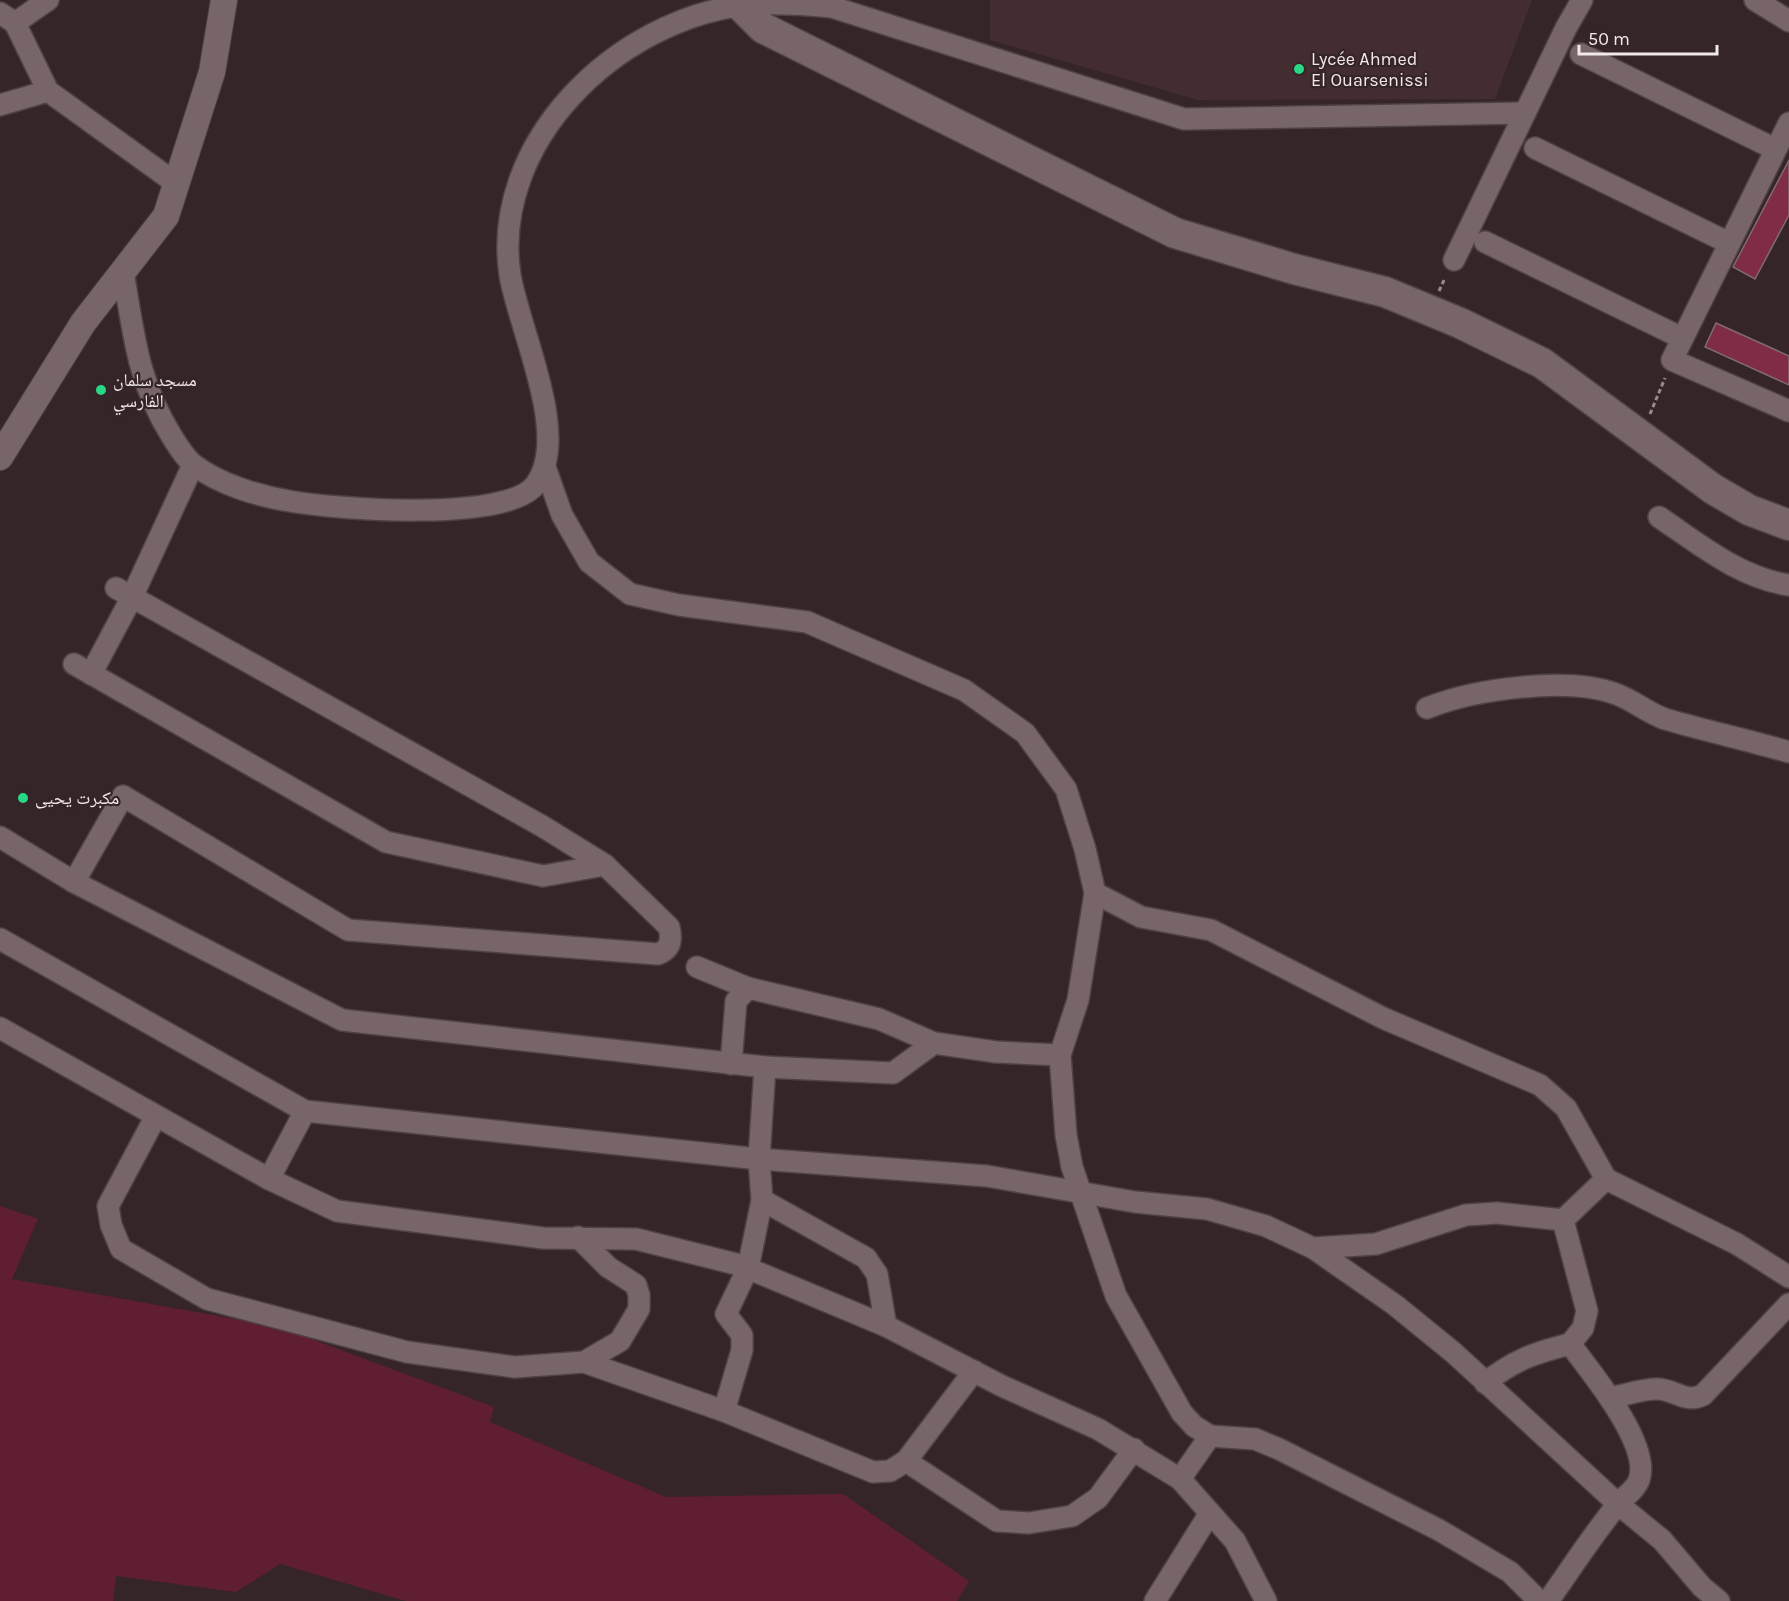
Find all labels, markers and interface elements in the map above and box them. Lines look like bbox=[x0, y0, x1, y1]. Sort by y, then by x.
scale bar bbox=[1579, 18, 1717, 56]
text: 50 m bbox=[1588, 28, 1630, 50]
place label: Lycée Ahmed El Ouarsenissi bbox=[1311, 48, 1429, 91]
marker: Lycée Ahmed El Ouarsenissi bbox=[1292, 62, 1306, 76]
place label: مسجد سلمان الفارسي bbox=[113, 369, 197, 416]
marker: مسجد سلمان الفارسي bbox=[94, 383, 108, 397]
place label: مكبرت يحيى bbox=[35, 787, 119, 809]
marker: مكبرت يحيى bbox=[16, 791, 30, 805]

